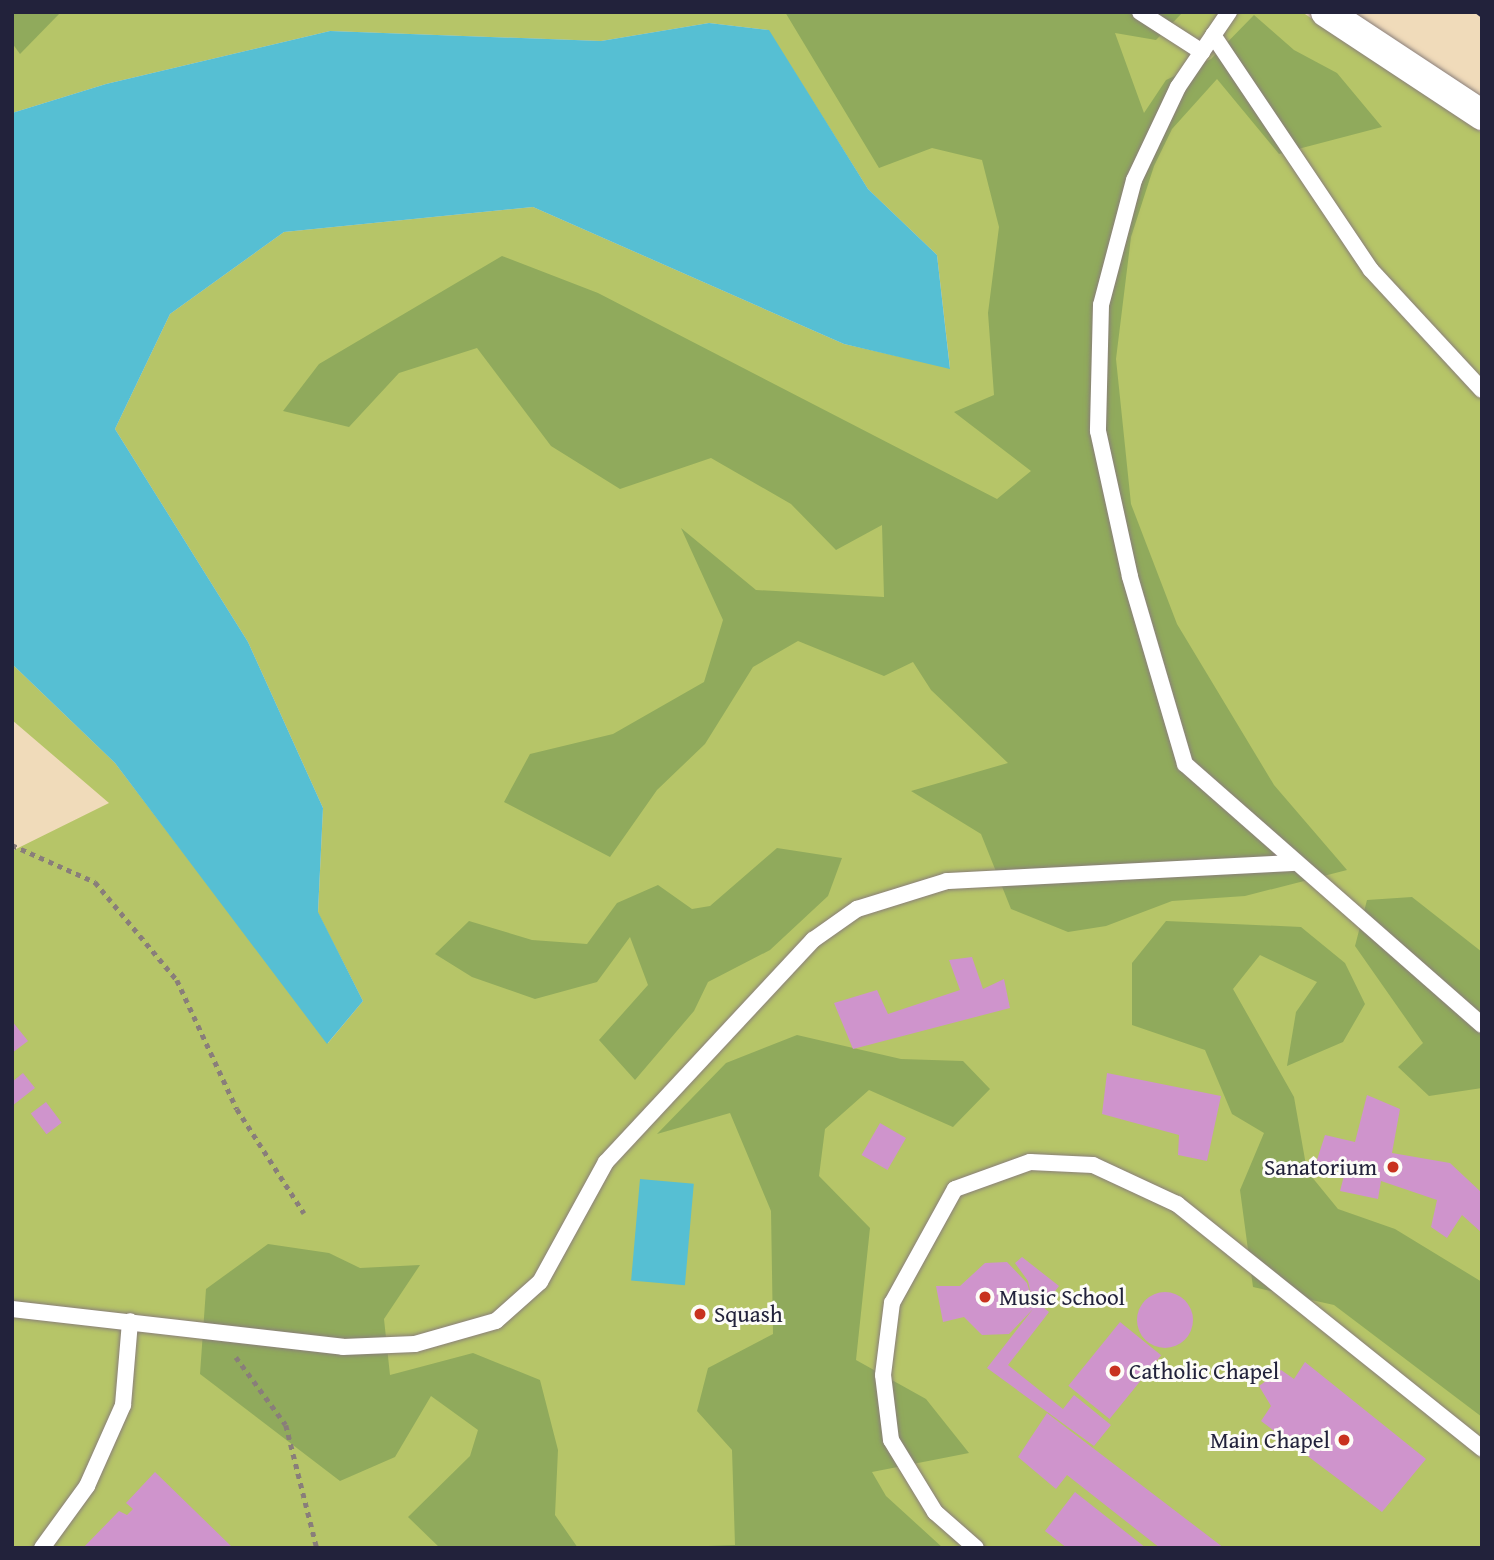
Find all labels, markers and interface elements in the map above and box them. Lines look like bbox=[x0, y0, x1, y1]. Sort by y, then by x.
place label: Sanatorium bbox=[1264, 1153, 1377, 1181]
marker: Sanatorium bbox=[1383, 1157, 1403, 1177]
place label: Music School bbox=[999, 1283, 1125, 1311]
marker: Music School bbox=[977, 1289, 993, 1305]
place label: Squash bbox=[714, 1300, 783, 1328]
marker: Squash bbox=[692, 1306, 708, 1322]
place label: Catholic Chapel bbox=[1129, 1357, 1279, 1385]
marker: Catholic Chapel bbox=[1107, 1363, 1123, 1379]
place label: Main Chapel bbox=[1210, 1426, 1330, 1454]
marker: Main Chapel bbox=[1336, 1432, 1352, 1448]

